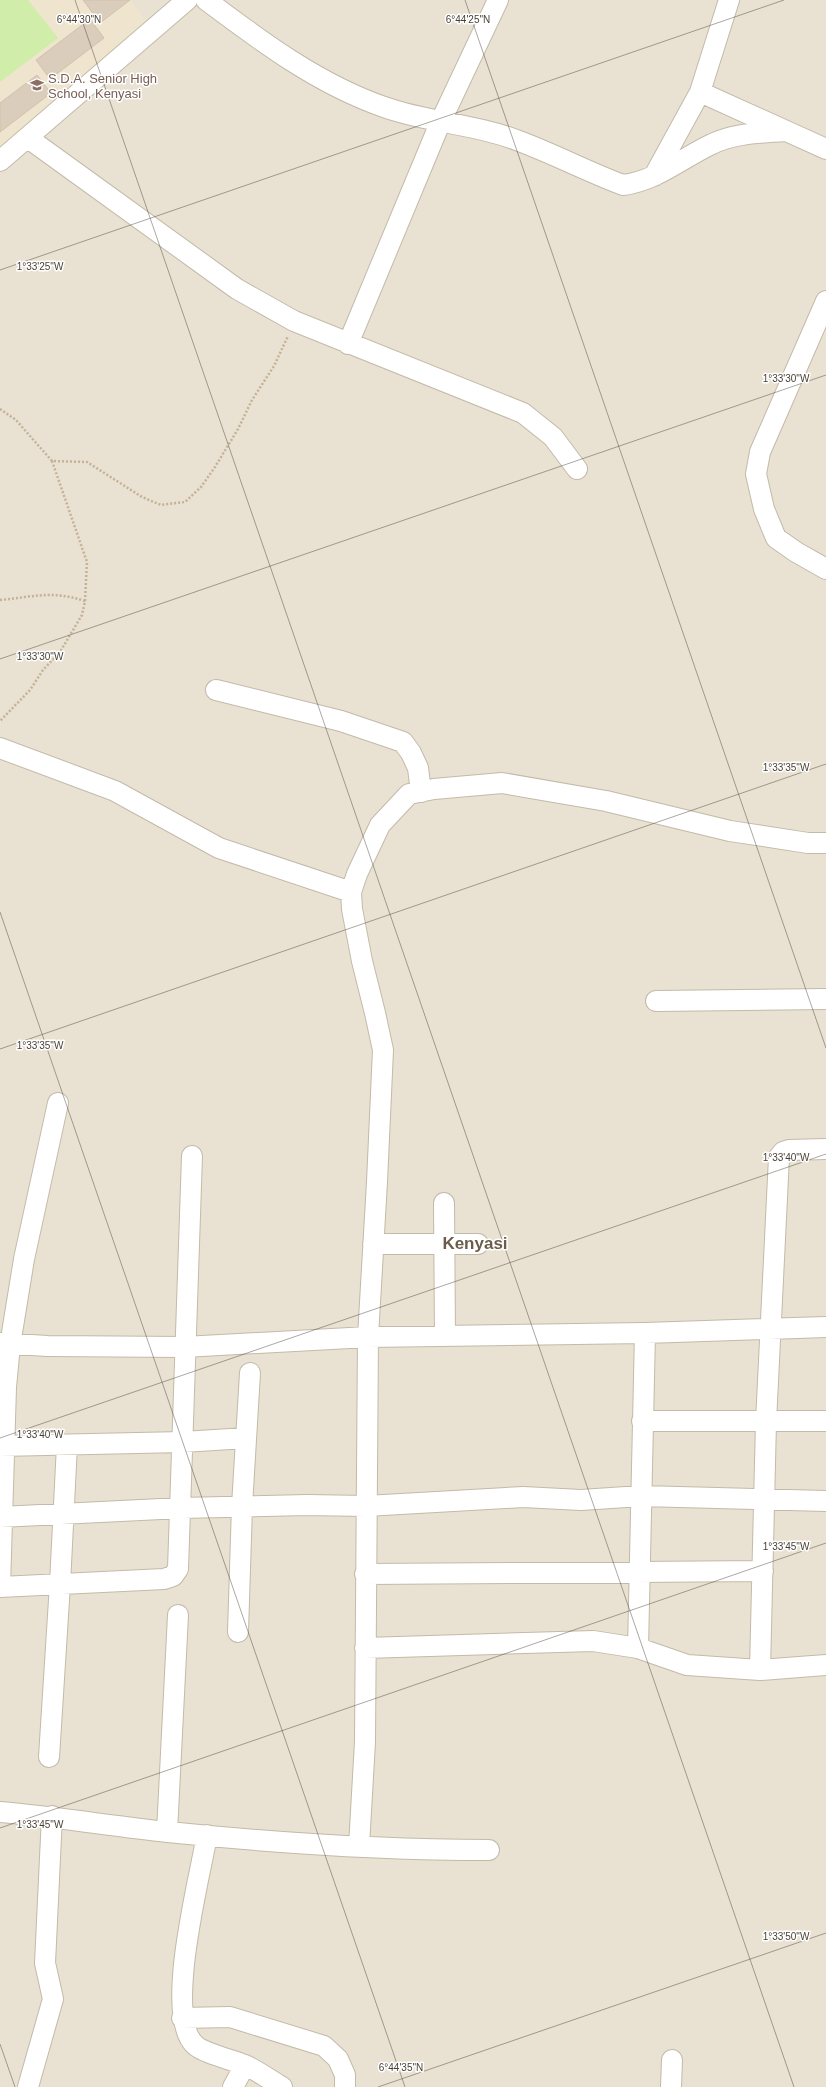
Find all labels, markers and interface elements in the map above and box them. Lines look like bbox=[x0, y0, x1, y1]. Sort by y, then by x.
text: 6°44'30"N bbox=[57, 14, 101, 25]
text: 6°44'25"N bbox=[446, 14, 490, 25]
place label: S.D.A. Senior High School, Kenyasi bbox=[48, 71, 157, 101]
school or university icon: S.D.A. Senior High School, Kenyasi bbox=[29, 77, 45, 93]
text: 1°33'25"W bbox=[17, 261, 64, 272]
text: 1°33'30"W bbox=[763, 373, 810, 384]
text: 1°33'30"W bbox=[17, 651, 64, 662]
text: 1°33'35"W bbox=[763, 762, 810, 773]
text: 1°33'35"W bbox=[17, 1040, 64, 1051]
text: 1°33'40"W bbox=[763, 1152, 810, 1163]
district label: Kenyasi bbox=[442, 1234, 508, 1253]
text: 1°33'40"W bbox=[17, 1429, 64, 1440]
text: 1°33'45"W bbox=[763, 1541, 810, 1552]
text: 1°33'45"W bbox=[17, 1819, 64, 1830]
text: 1°33'50"W bbox=[763, 1931, 810, 1942]
text: 6°44'35"N bbox=[379, 2062, 423, 2073]

